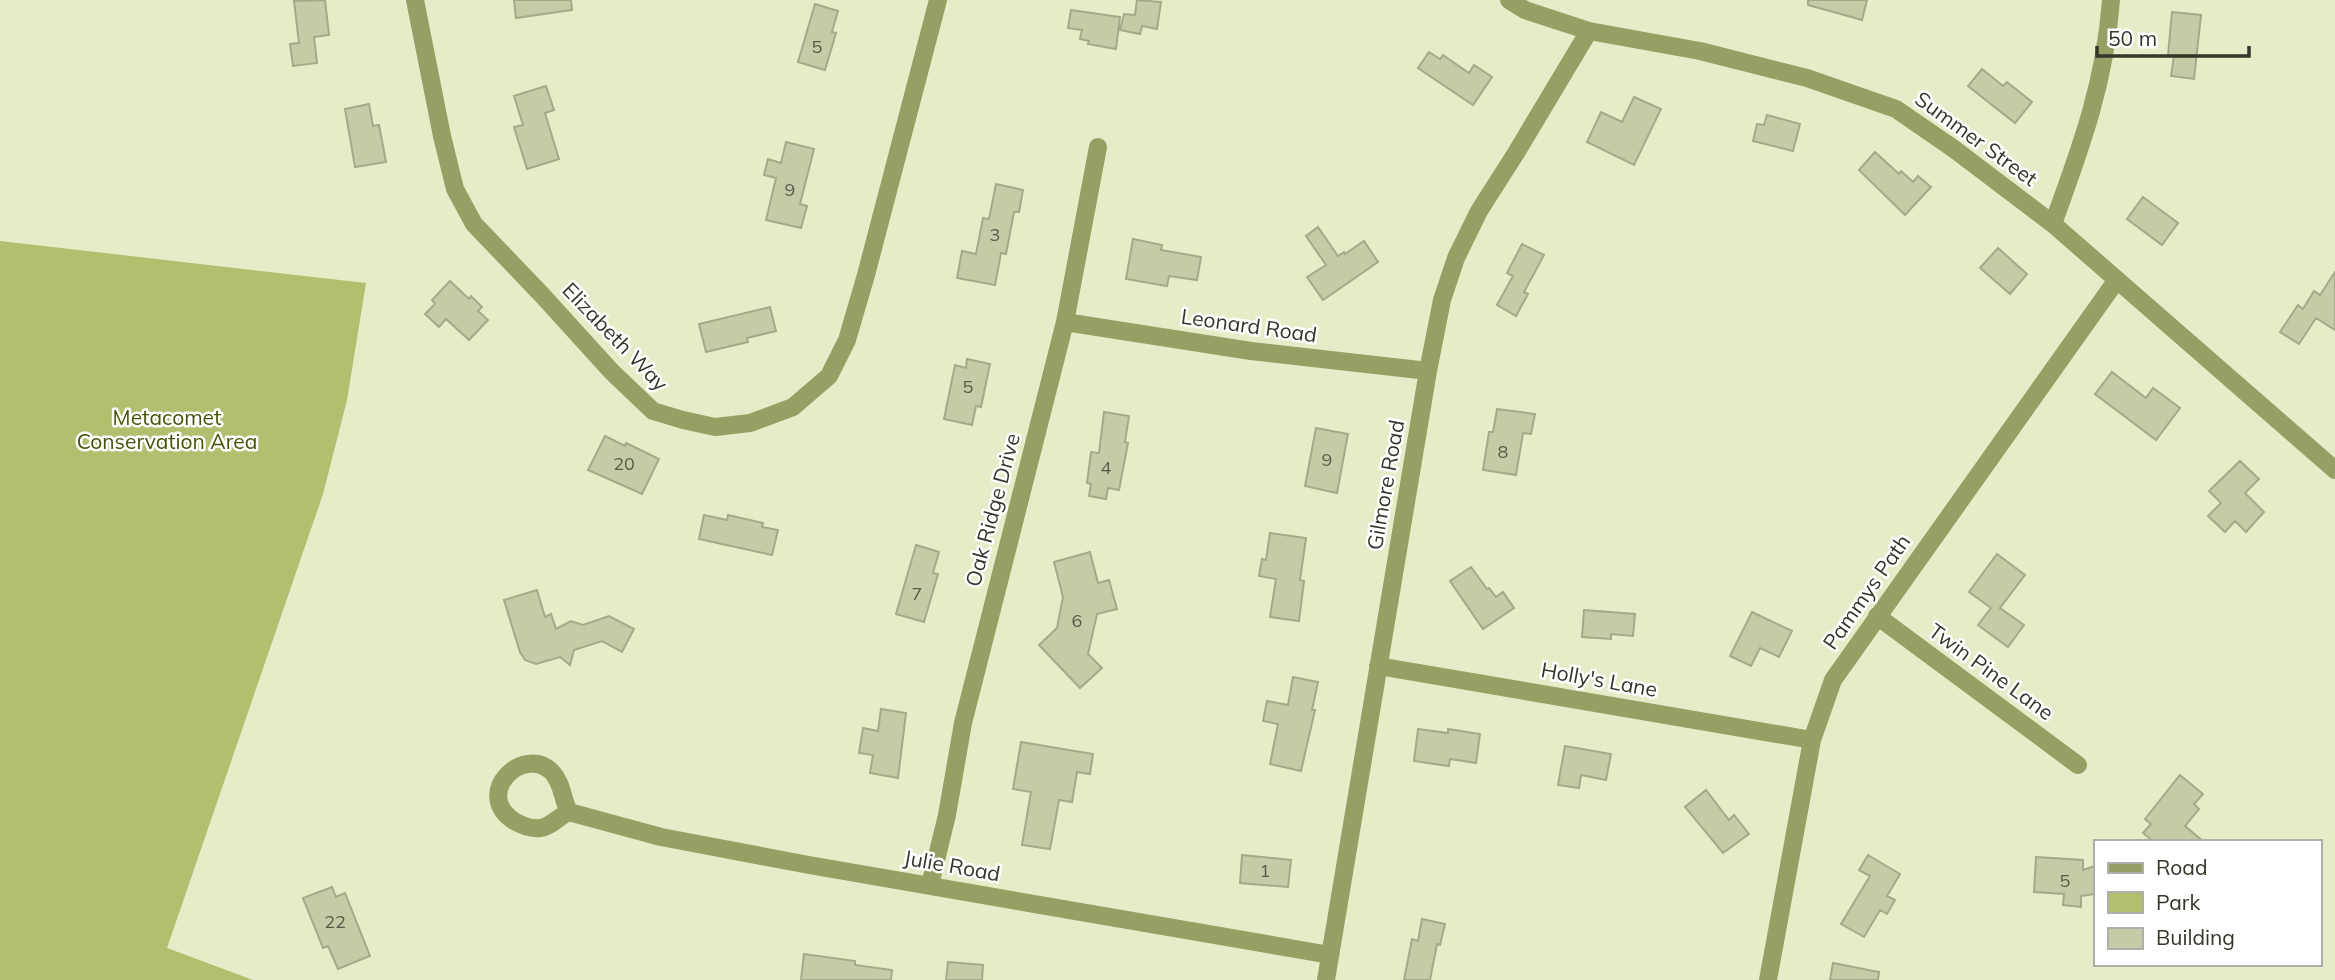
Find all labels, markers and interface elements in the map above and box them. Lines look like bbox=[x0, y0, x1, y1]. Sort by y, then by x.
scale bar bbox=[2097, 14, 2249, 58]
text: 50 m bbox=[2108, 25, 2157, 51]
house number: 5 bbox=[812, 35, 823, 58]
street label: Summer Street bbox=[1910, 85, 2043, 191]
house number: 9 bbox=[785, 178, 795, 201]
house number: 3 bbox=[990, 223, 1000, 246]
street label: Elizabeth Way bbox=[558, 277, 674, 396]
street label: Leonard Road bbox=[1180, 303, 1319, 347]
house number: 5 bbox=[963, 375, 974, 398]
park label: Metacomet Conservation Area bbox=[77, 404, 257, 454]
street label: Gilmore Road bbox=[1361, 418, 1409, 552]
street label: Oak Ridge Drive bbox=[959, 430, 1025, 589]
house number: 8 bbox=[1498, 440, 1508, 463]
house number: 9 bbox=[1322, 448, 1332, 471]
house number: 20 bbox=[613, 452, 635, 475]
house number: 4 bbox=[1101, 456, 1112, 479]
street label: Pammys Path bbox=[1817, 529, 1915, 654]
house number: 7 bbox=[912, 582, 922, 605]
house number: 6 bbox=[1072, 609, 1082, 632]
street label: Twin Pine Lane bbox=[1924, 617, 2059, 725]
street label: Holly's Lane bbox=[1539, 656, 1659, 702]
legend bbox=[2094, 840, 2321, 966]
street label: Julie Road bbox=[902, 844, 1002, 886]
text: Road bbox=[2156, 854, 2207, 880]
house number: 1 bbox=[1260, 859, 1270, 882]
house number: 5 bbox=[2060, 869, 2071, 892]
text: Park bbox=[2156, 889, 2200, 915]
house number: 22 bbox=[324, 910, 346, 933]
text: Building bbox=[2156, 924, 2235, 950]

